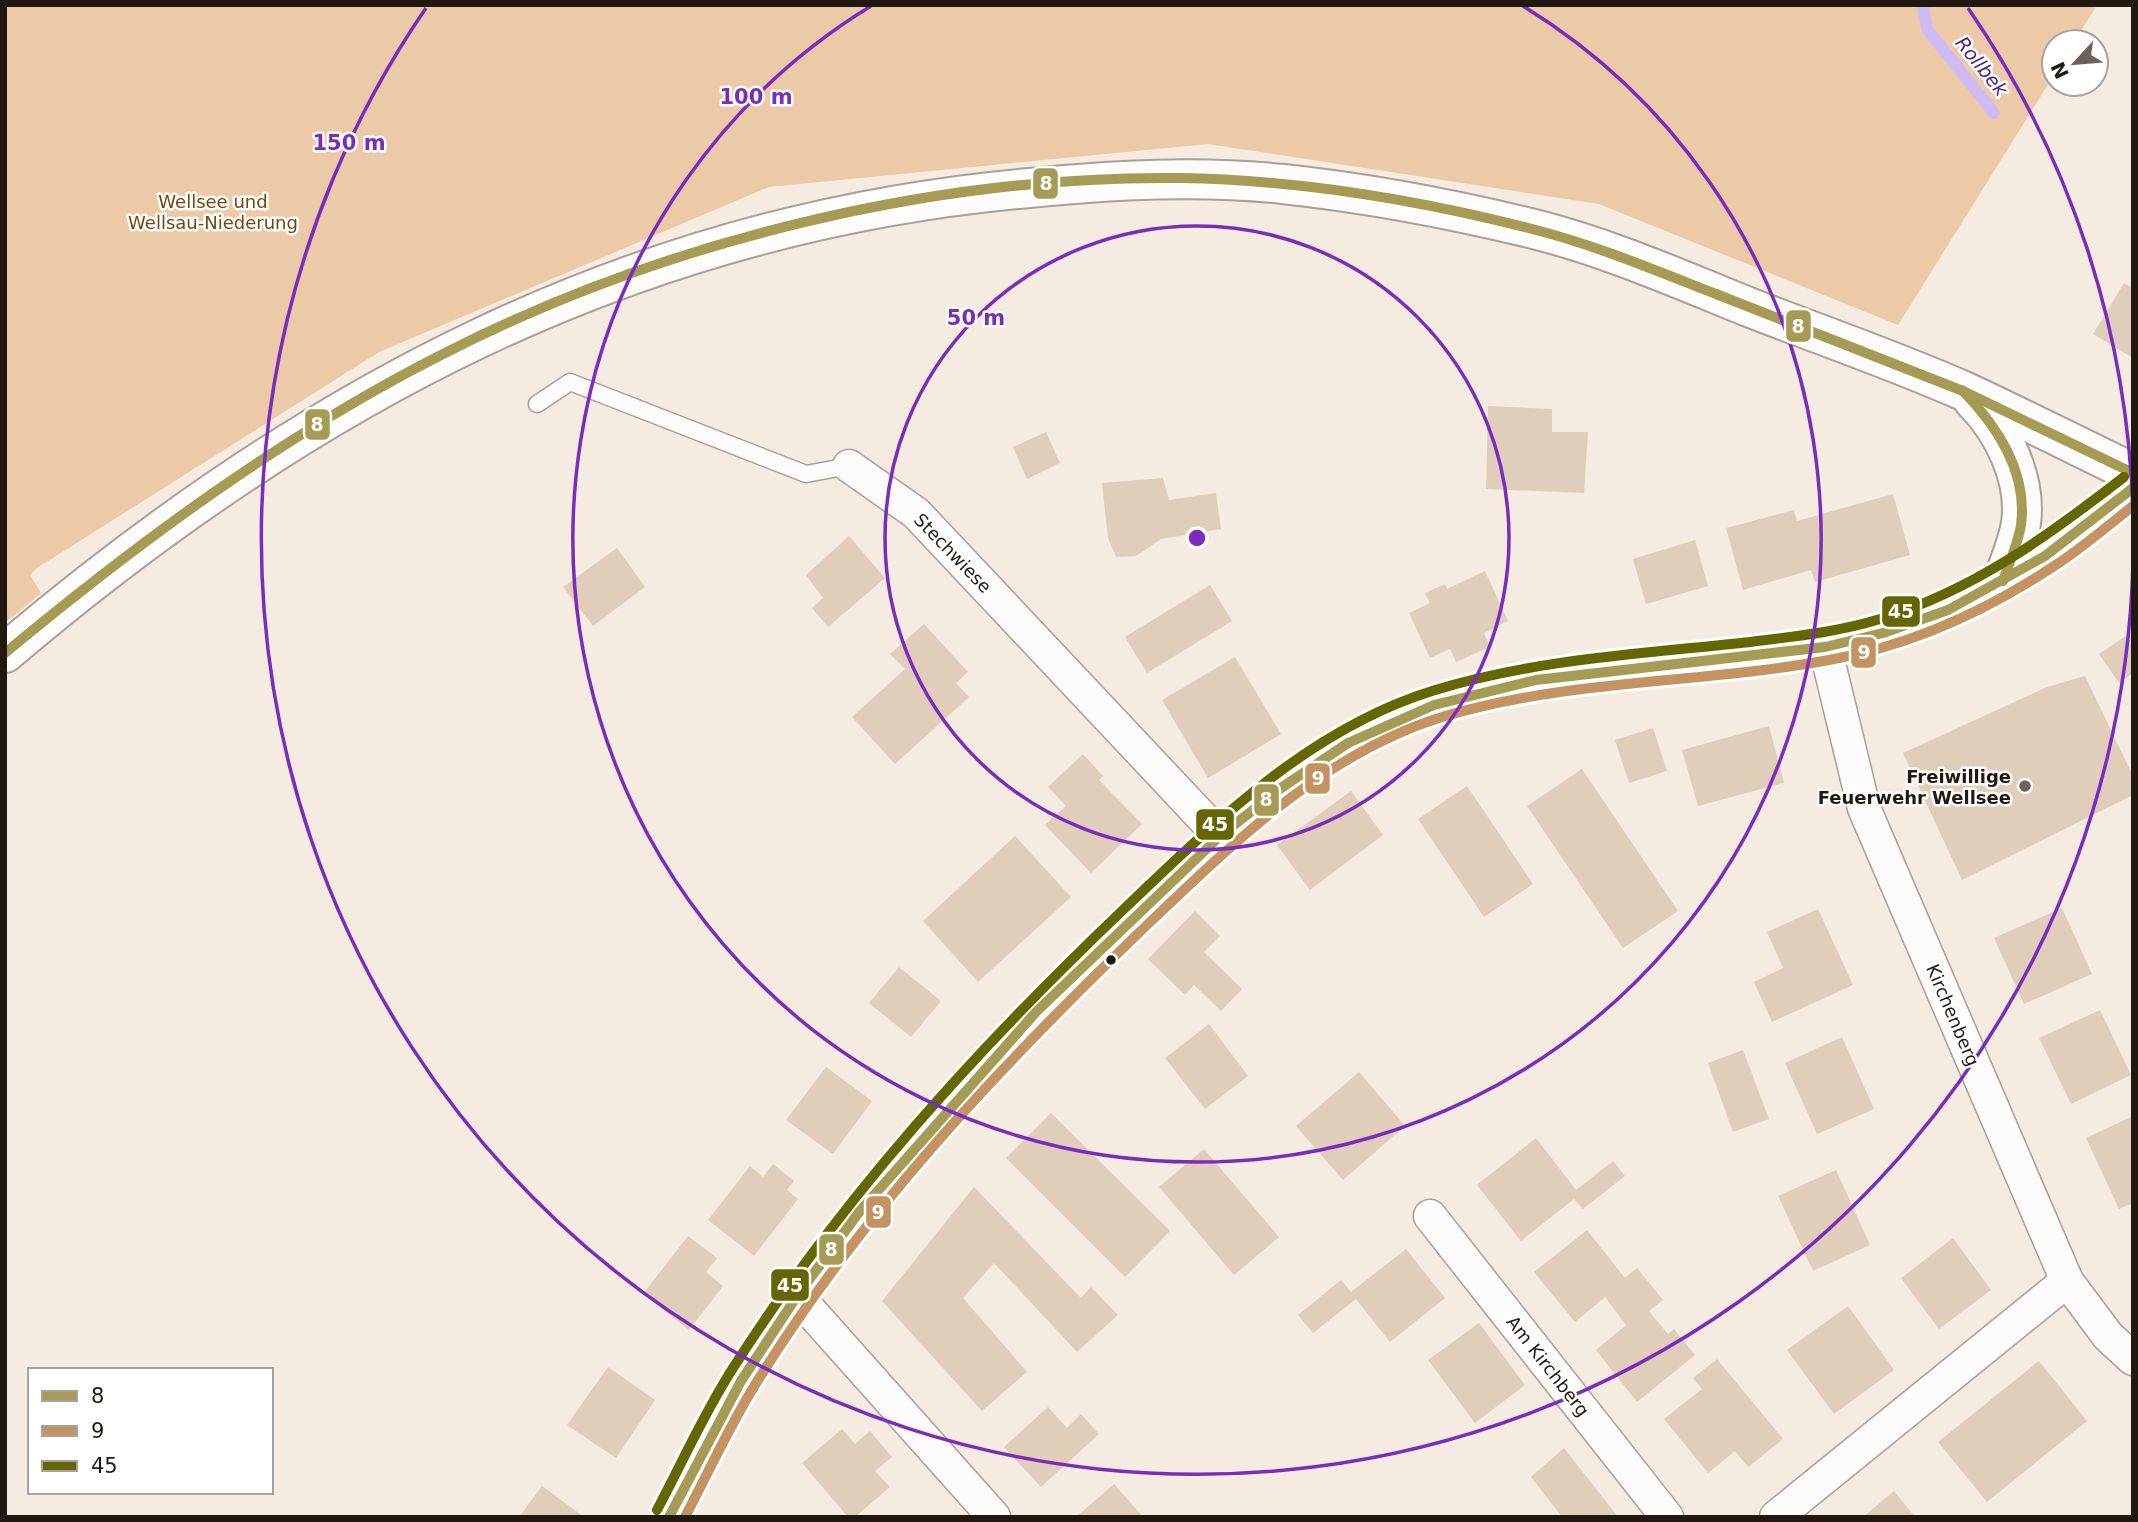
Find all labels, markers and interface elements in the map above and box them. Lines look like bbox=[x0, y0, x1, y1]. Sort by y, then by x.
north arrow bbox=[2040, 28, 2110, 98]
water label: Rollbek bbox=[1951, 32, 2013, 101]
text: N bbox=[2046, 58, 2073, 82]
text: 100 m bbox=[719, 85, 793, 109]
text: 150 m bbox=[312, 131, 386, 155]
line badge: 8 bbox=[1032, 167, 1059, 200]
text: 8 bbox=[1039, 172, 1053, 194]
park label: Wellsee und Wellsau-Niederung bbox=[128, 191, 298, 233]
text: 50 m bbox=[947, 306, 1005, 330]
line badge: 8 bbox=[1785, 309, 1812, 343]
text: 8 bbox=[1791, 315, 1805, 337]
line badge: 8 bbox=[304, 408, 331, 441]
text: 8 bbox=[310, 413, 324, 435]
street label: Stechwiese bbox=[910, 509, 996, 597]
centre of rings bbox=[1185, 526, 1209, 550]
line badge: 45 bbox=[1881, 595, 1921, 628]
text: 45 bbox=[1888, 600, 1914, 622]
line badge: 9 bbox=[1850, 636, 1877, 669]
text: 9 bbox=[1857, 641, 1871, 663]
line badge: 9 bbox=[1304, 762, 1331, 795]
place label: Freiwillige Feuerwehr Wellsee bbox=[1818, 766, 2011, 808]
text: 9 bbox=[1311, 767, 1325, 789]
marker: Freiwillige Feuerwehr Wellsee bbox=[2017, 778, 2033, 794]
line badge: 8 bbox=[1253, 783, 1280, 817]
text: 8 bbox=[1259, 788, 1273, 810]
line badge: 45 bbox=[1195, 808, 1235, 841]
text: 45 bbox=[1202, 813, 1228, 835]
unlabelled marker bbox=[1104, 953, 1118, 967]
street label: Kirchenberg bbox=[1922, 961, 1984, 1069]
line badge: 9 bbox=[865, 1195, 892, 1229]
text: 9 bbox=[871, 1201, 885, 1223]
line badge: 8 bbox=[818, 1233, 845, 1266]
text: 8 bbox=[824, 1238, 838, 1260]
line badge: 45 bbox=[770, 1268, 810, 1302]
text: 45 bbox=[777, 1274, 803, 1296]
street label: Am Kirchberg bbox=[1502, 1312, 1594, 1420]
legend bbox=[28, 1368, 273, 1494]
text: 8 bbox=[91, 1384, 104, 1408]
text: 9 bbox=[91, 1419, 104, 1443]
text: 45 bbox=[91, 1454, 118, 1478]

